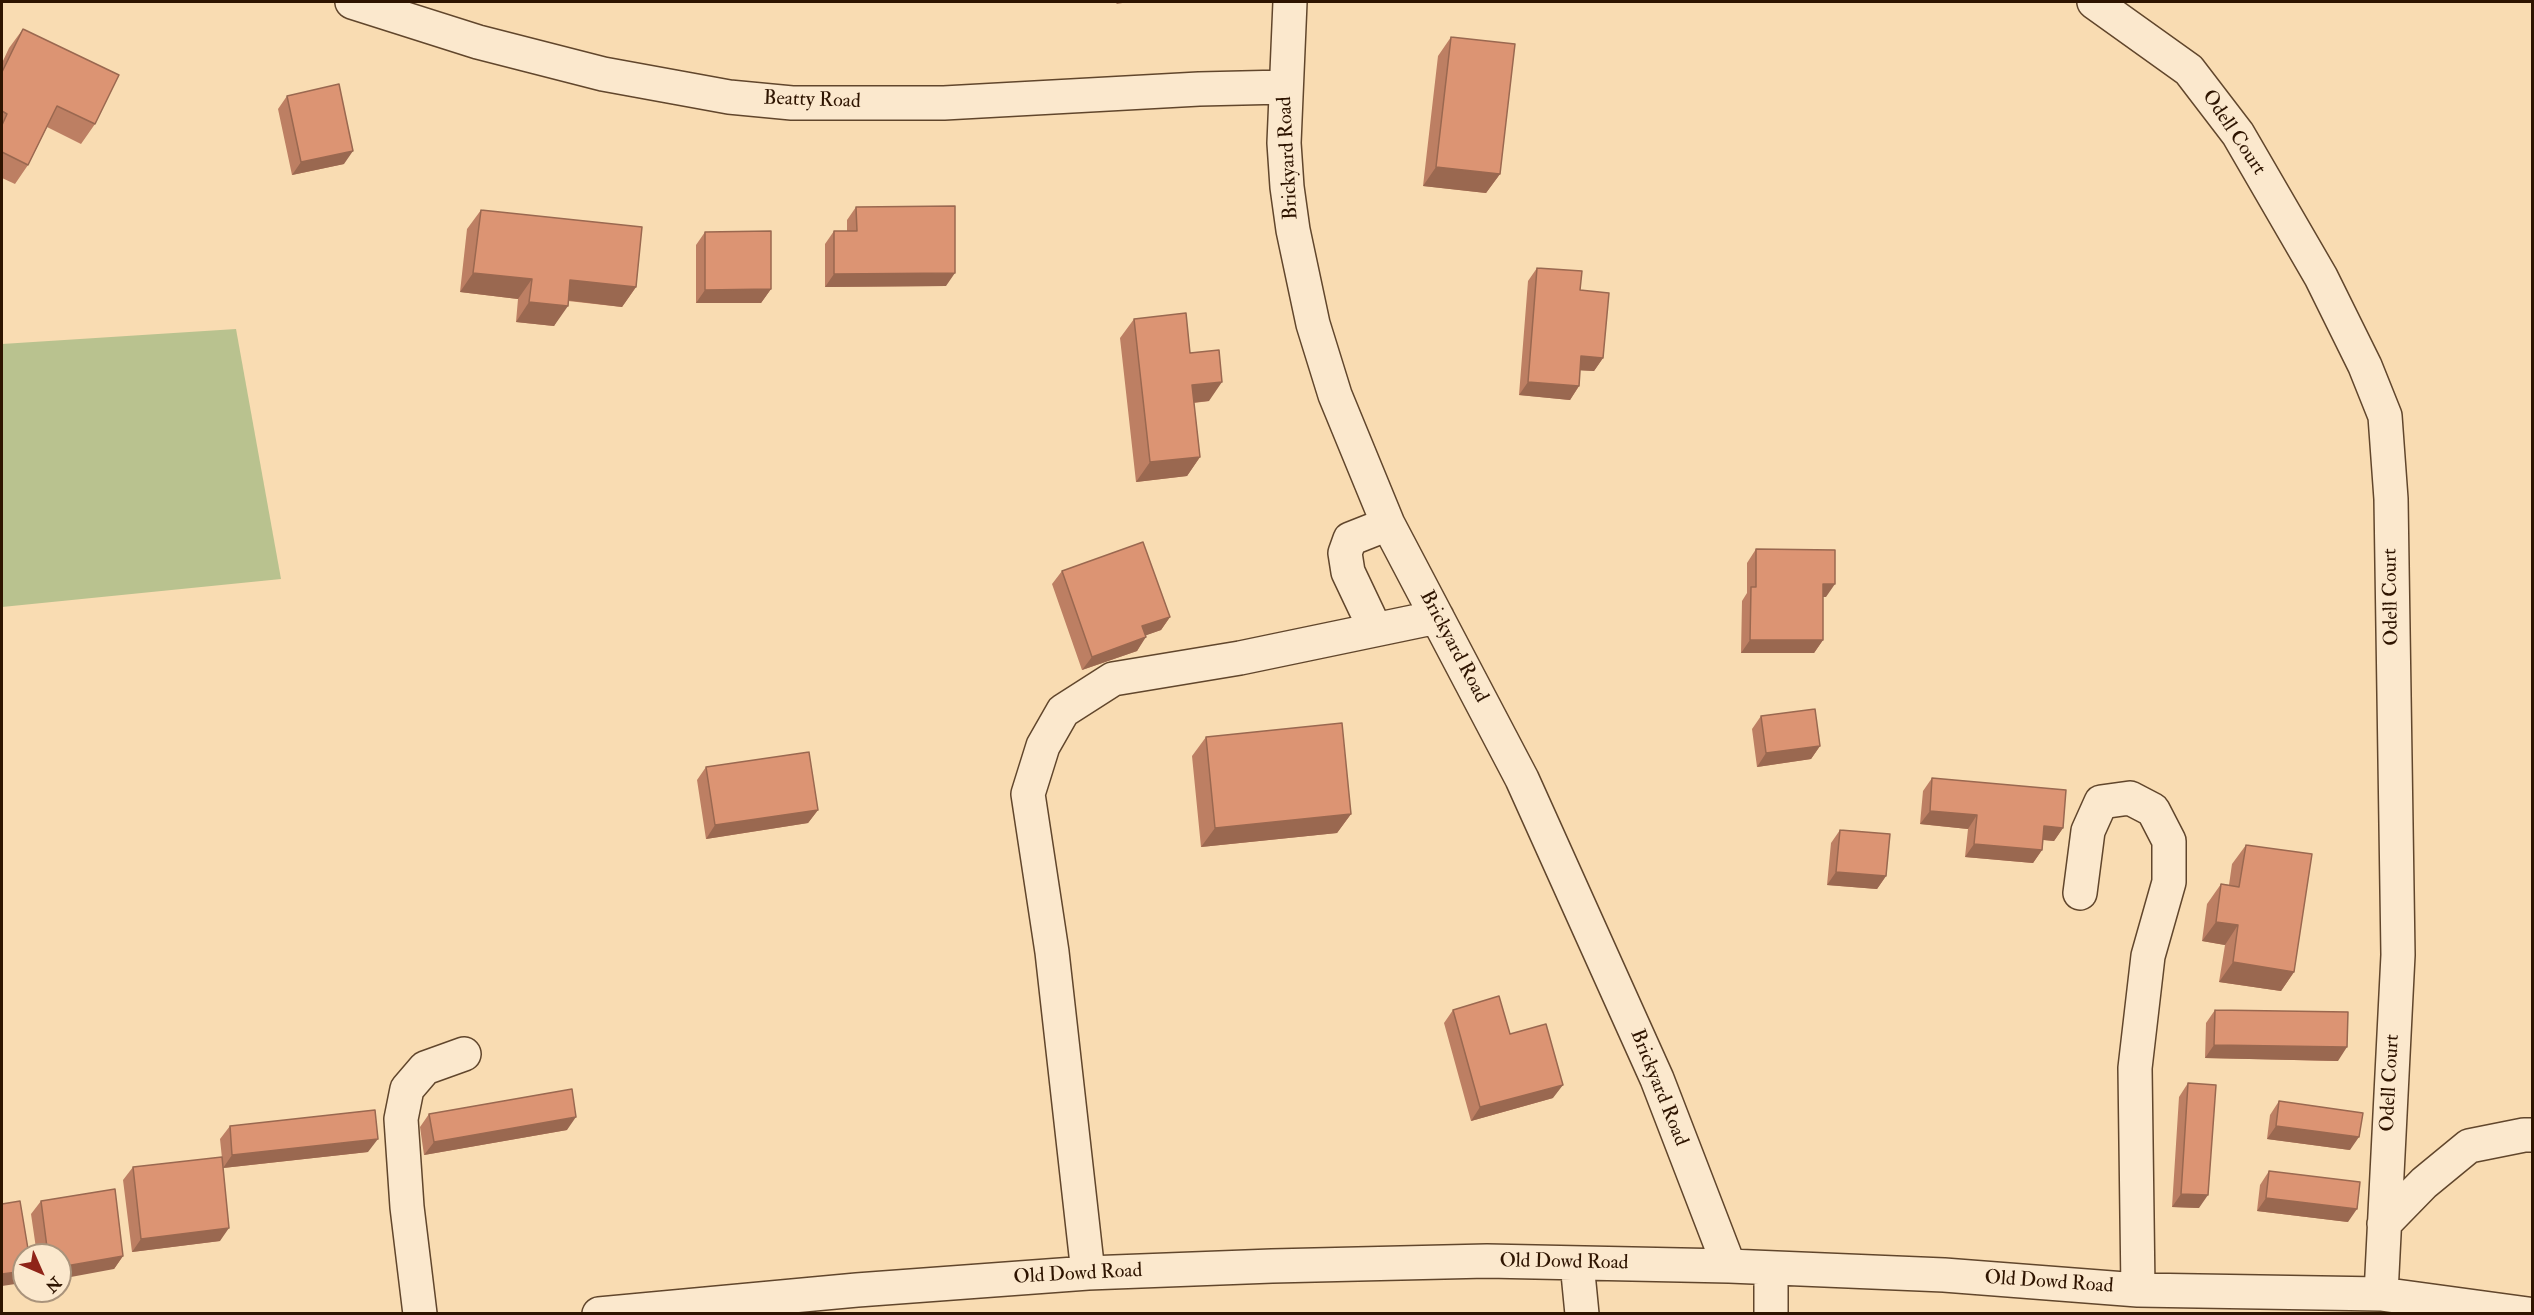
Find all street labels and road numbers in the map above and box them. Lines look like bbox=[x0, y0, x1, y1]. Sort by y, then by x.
street label: Odell Court bbox=[2196, 86, 2270, 180]
street label: Beatty Road bbox=[763, 87, 861, 115]
street label: Brickyard Road bbox=[1274, 96, 1304, 220]
street label: Odell Court bbox=[2379, 548, 2405, 646]
street label: Brickyard Road bbox=[1413, 587, 1493, 707]
street label: Brickyard Road bbox=[1624, 1026, 1692, 1150]
street label: Odell Court bbox=[2376, 1034, 2406, 1132]
street label: Old Dowd Road bbox=[1499, 1250, 1629, 1276]
street label: Old Dowd Road bbox=[1013, 1260, 1143, 1290]
street label: Old Dowd Road bbox=[1984, 1267, 2114, 1299]

